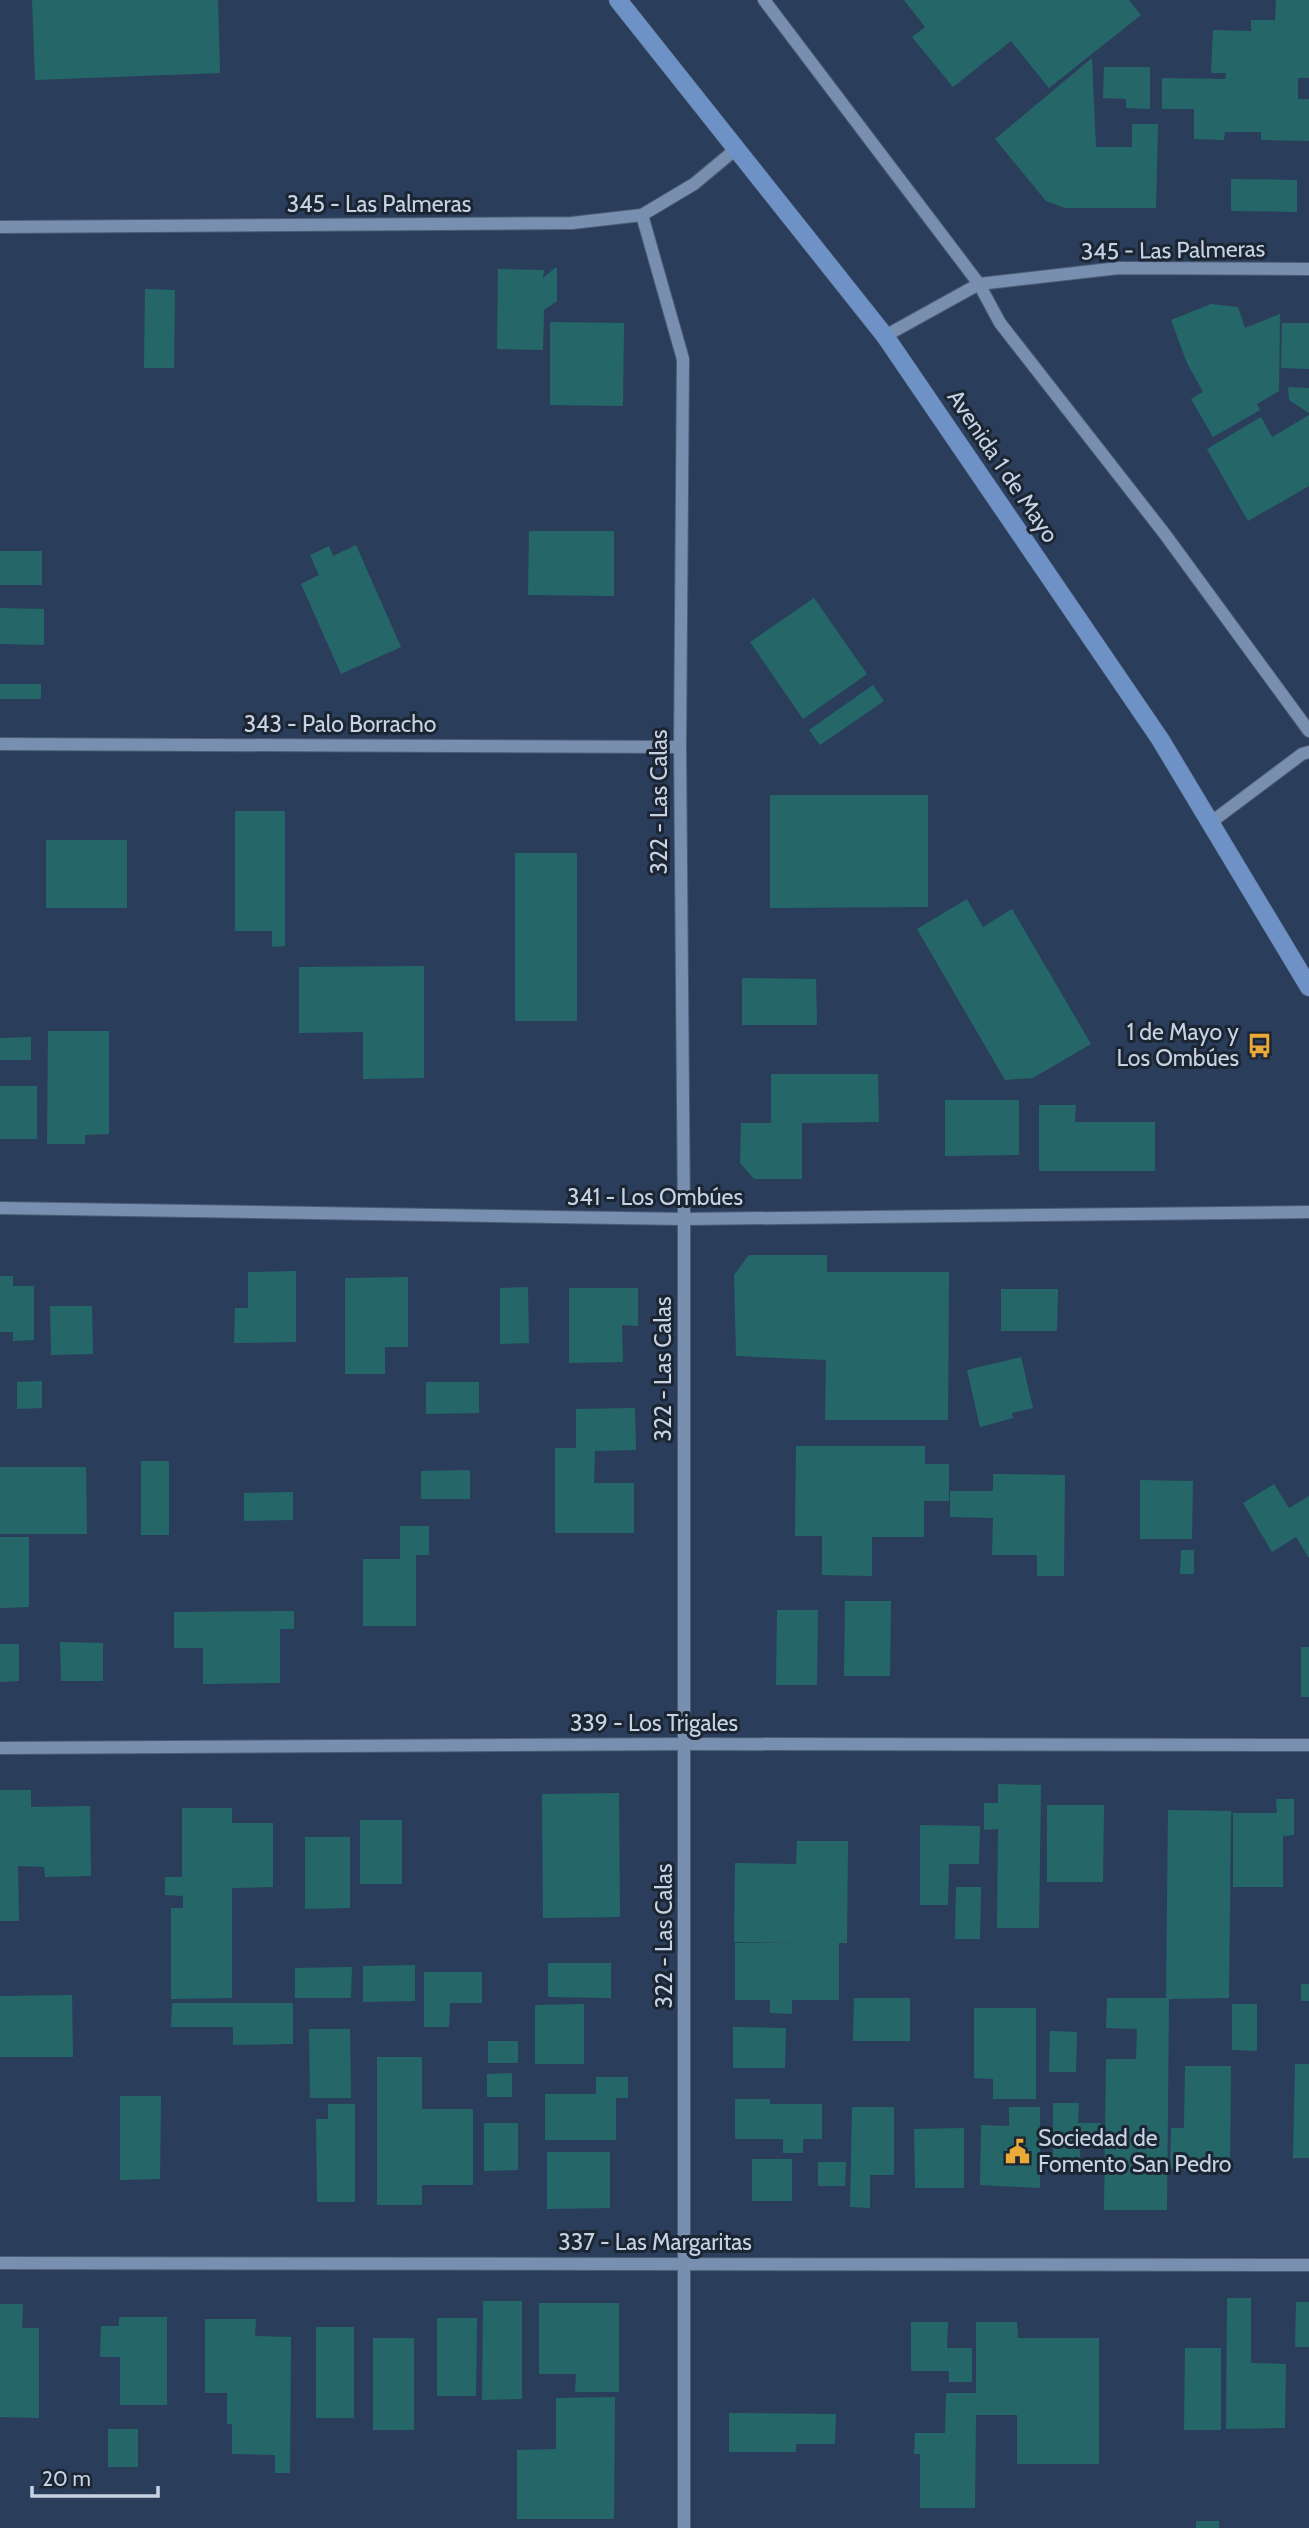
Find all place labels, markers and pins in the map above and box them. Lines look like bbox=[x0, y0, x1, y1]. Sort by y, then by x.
place label: 1 de Mayo y Los Ombúes bbox=[1117, 1018, 1239, 1072]
bus stop icon: 1 de Mayo y Los Ombúes bbox=[1245, 1031, 1273, 1059]
place label: Sociedad de Fomento San Pedro bbox=[1038, 2124, 1231, 2178]
public building icon: Sociedad de Fomento San Pedro bbox=[1004, 2137, 1032, 2165]

